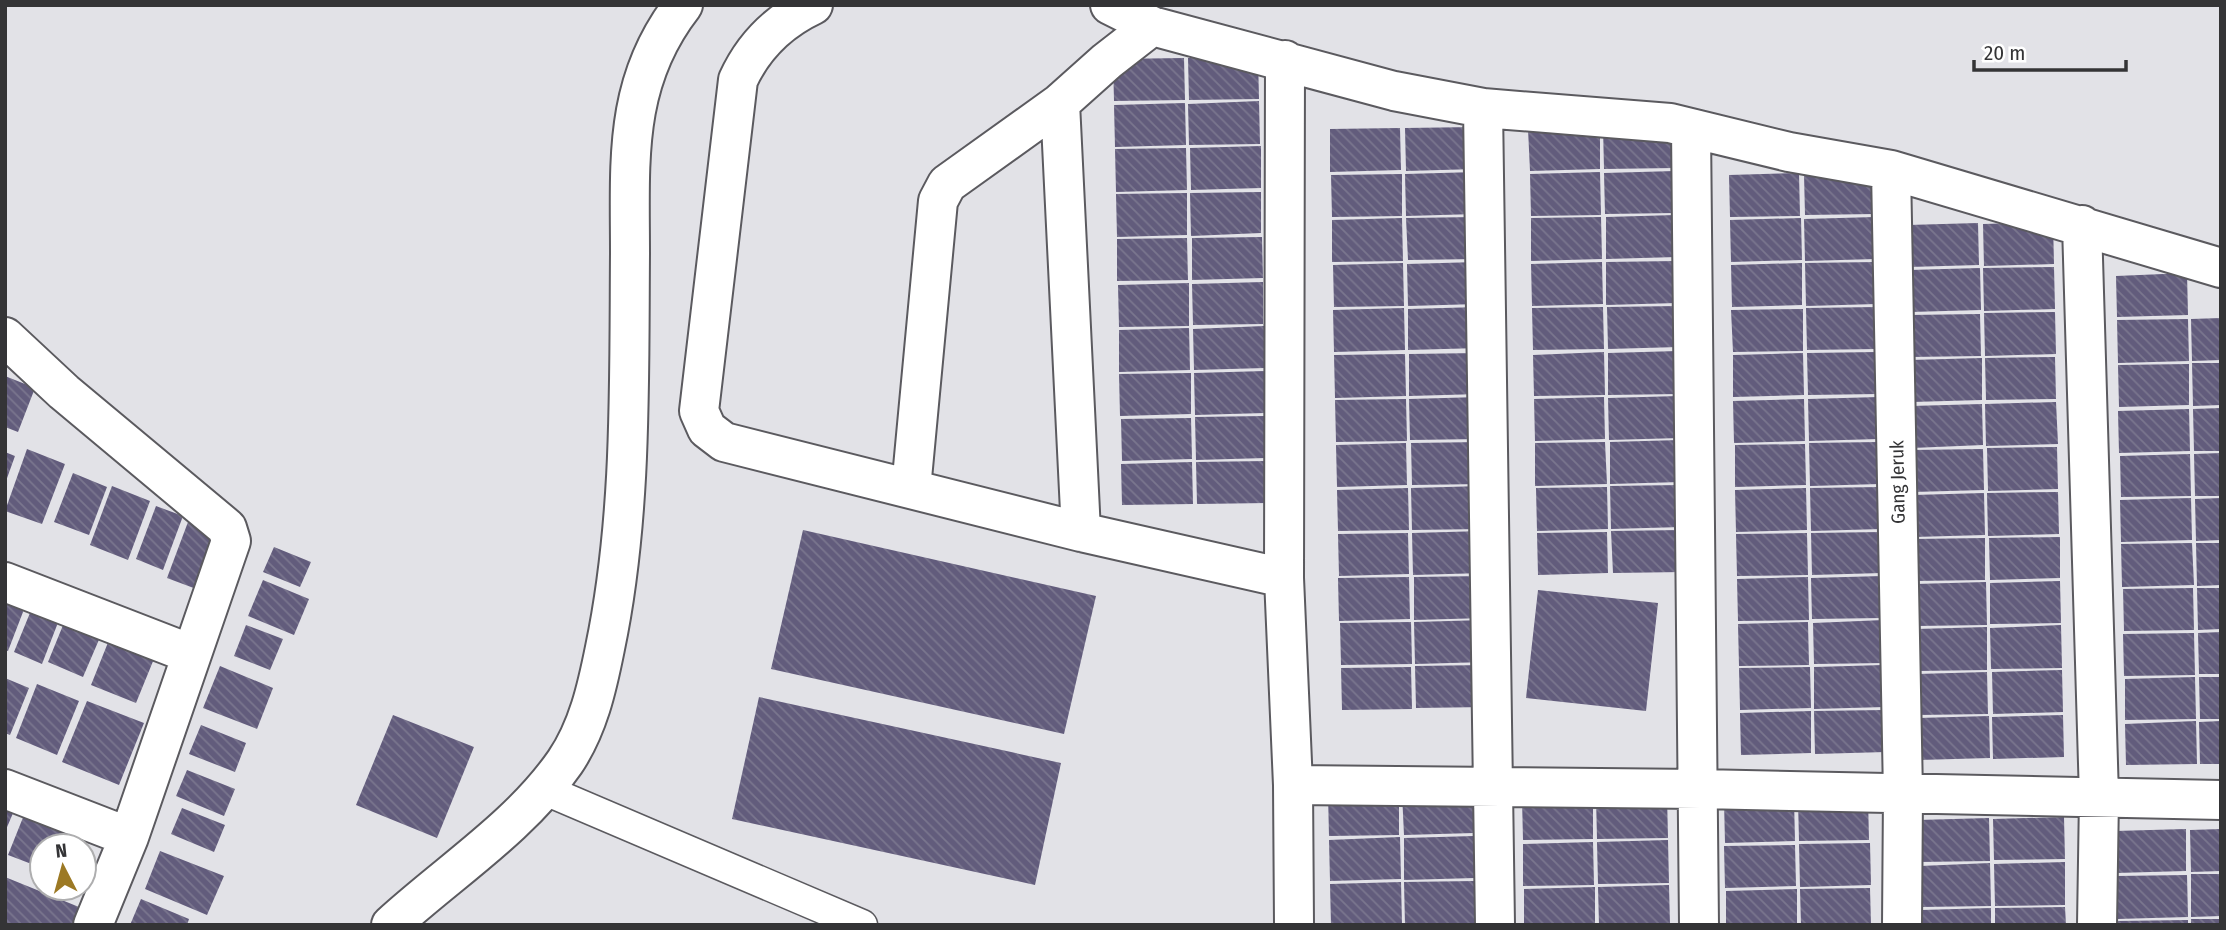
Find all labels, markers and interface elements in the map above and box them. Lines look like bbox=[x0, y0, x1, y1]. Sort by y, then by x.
scale bar bbox=[1974, 28, 2126, 72]
text: 20 m bbox=[1984, 40, 2025, 66]
street label: Gang Jeruk bbox=[1885, 440, 1910, 524]
north arrow bbox=[28, 832, 98, 902]
text: N bbox=[54, 839, 68, 863]

